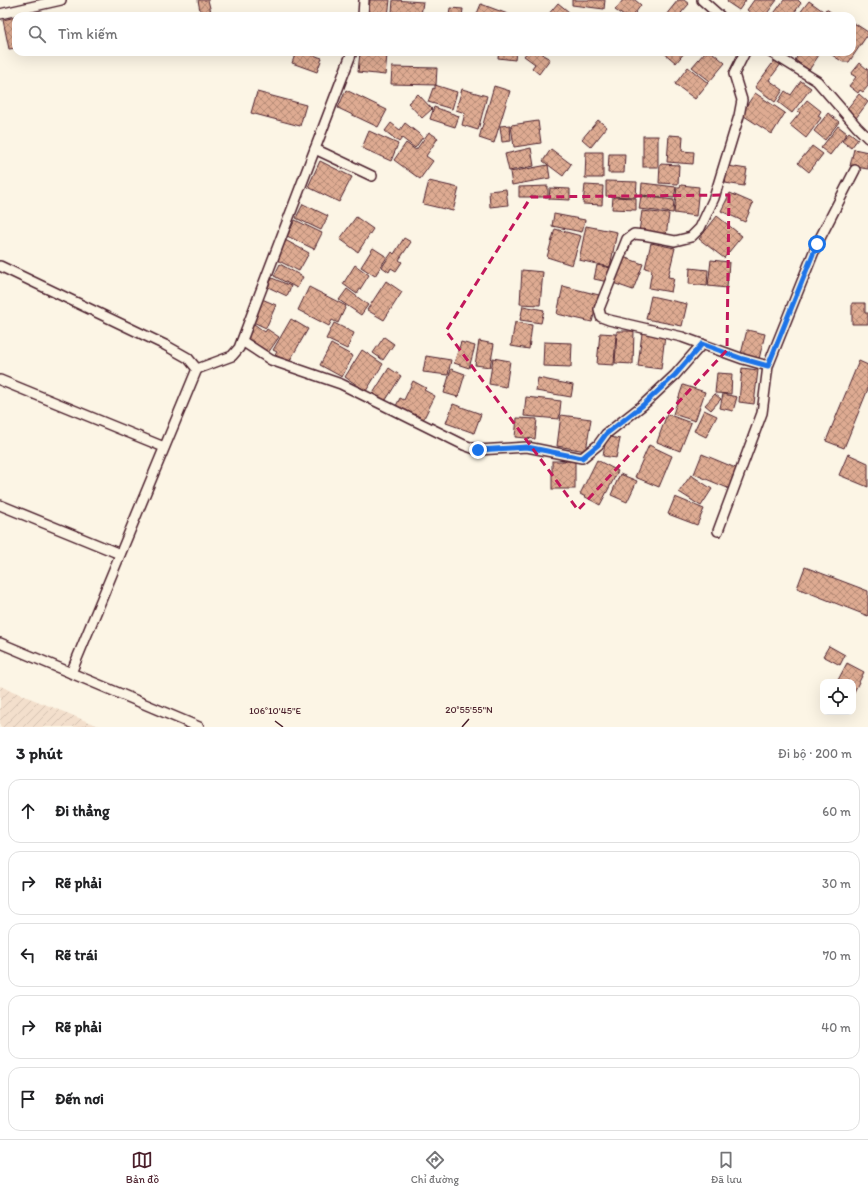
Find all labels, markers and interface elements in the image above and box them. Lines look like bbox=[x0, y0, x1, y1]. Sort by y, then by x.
search box bbox=[12, 12, 856, 56]
icon: search bbox=[26, 23, 48, 45]
text: Tìm kiếm bbox=[58, 25, 118, 43]
route start bbox=[808, 235, 826, 253]
route end bbox=[469, 441, 487, 459]
map controls bbox=[820, 679, 856, 715]
button: locate bbox=[820, 679, 856, 715]
text: 20°55'55"N bbox=[445, 703, 493, 716]
text: 106°10'45"E bbox=[249, 704, 302, 717]
text: 3 phút bbox=[16, 743, 63, 763]
text: Đi bộ · 200 m bbox=[778, 746, 852, 761]
icon: ahead bbox=[17, 800, 39, 822]
text: Đi thẳng bbox=[55, 802, 110, 820]
text: 60 m bbox=[822, 804, 851, 819]
icon: right bbox=[17, 872, 39, 894]
text: Rẽ phải bbox=[55, 874, 102, 892]
text: 30 m bbox=[822, 876, 851, 891]
icon: left bbox=[17, 944, 39, 966]
text: Rẽ trái bbox=[55, 946, 98, 964]
text: 70 m bbox=[823, 948, 851, 963]
icon: right bbox=[17, 1016, 39, 1038]
text: Rẽ phải bbox=[55, 1018, 102, 1036]
text: 40 m bbox=[821, 1020, 851, 1035]
icon: arrive bbox=[17, 1088, 39, 1110]
text: Đến nơi bbox=[55, 1090, 104, 1108]
tab: Bản đồ bbox=[126, 1149, 159, 1186]
tab: Chỉ đường bbox=[411, 1149, 459, 1186]
tab: Đã lưu bbox=[711, 1149, 742, 1186]

